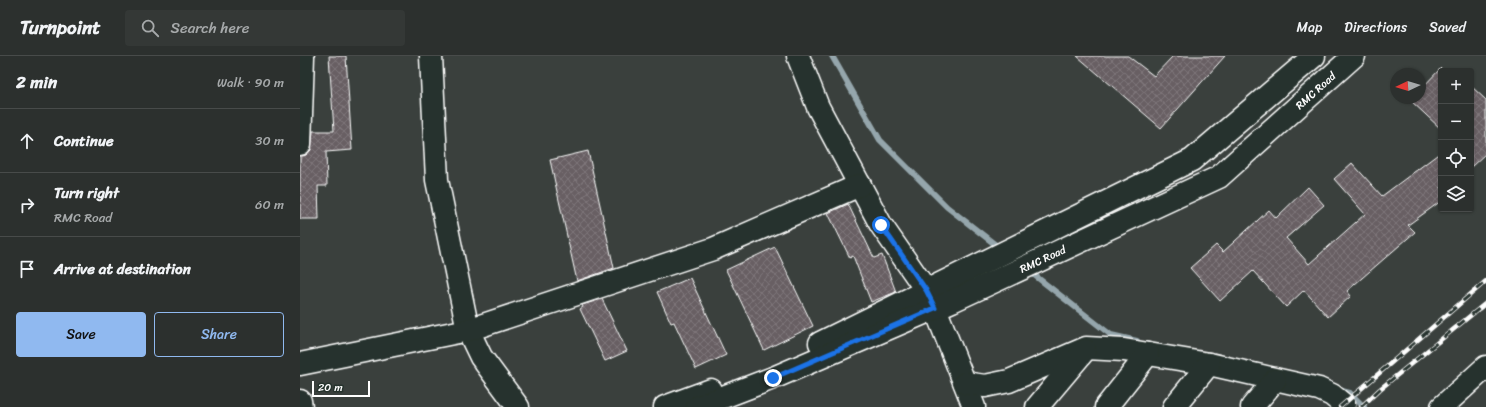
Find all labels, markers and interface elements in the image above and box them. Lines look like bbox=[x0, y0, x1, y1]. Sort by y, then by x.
search box bbox=[125, 10, 405, 46]
text: Turnpoint bbox=[20, 11, 101, 44]
text: Search here bbox=[171, 15, 250, 41]
text: Map bbox=[1296, 15, 1322, 40]
text: Directions bbox=[1344, 15, 1407, 40]
text: Saved bbox=[1429, 15, 1466, 40]
icon: search bbox=[139, 17, 161, 39]
street label: RMC Road bbox=[1291, 66, 1341, 114]
text: 2 min bbox=[16, 67, 57, 97]
north arrow bbox=[1390, 68, 1426, 104]
map controls bbox=[1438, 68, 1474, 212]
button: + bbox=[1438, 68, 1474, 104]
text: Walk · 90 m bbox=[217, 71, 284, 94]
button: − bbox=[1438, 104, 1474, 140]
text: Continue bbox=[54, 128, 114, 154]
text: 30 m bbox=[255, 129, 284, 152]
icon: ahead bbox=[16, 130, 38, 152]
button: locate bbox=[1438, 140, 1474, 176]
button: layers bbox=[1438, 176, 1474, 212]
text: Turn right bbox=[54, 180, 119, 206]
text: 60 m bbox=[255, 193, 284, 216]
icon: right bbox=[16, 194, 38, 216]
text: RMC Road bbox=[54, 206, 112, 229]
route start bbox=[872, 216, 890, 234]
street label: RMC Road bbox=[1016, 239, 1070, 278]
text: Arrive at destination bbox=[54, 256, 191, 282]
icon: arrive bbox=[16, 258, 38, 280]
button: Save bbox=[16, 312, 146, 357]
button: Share bbox=[154, 312, 284, 357]
route end bbox=[764, 369, 782, 387]
text: 20 m bbox=[318, 378, 343, 397]
scale bar bbox=[312, 379, 370, 398]

